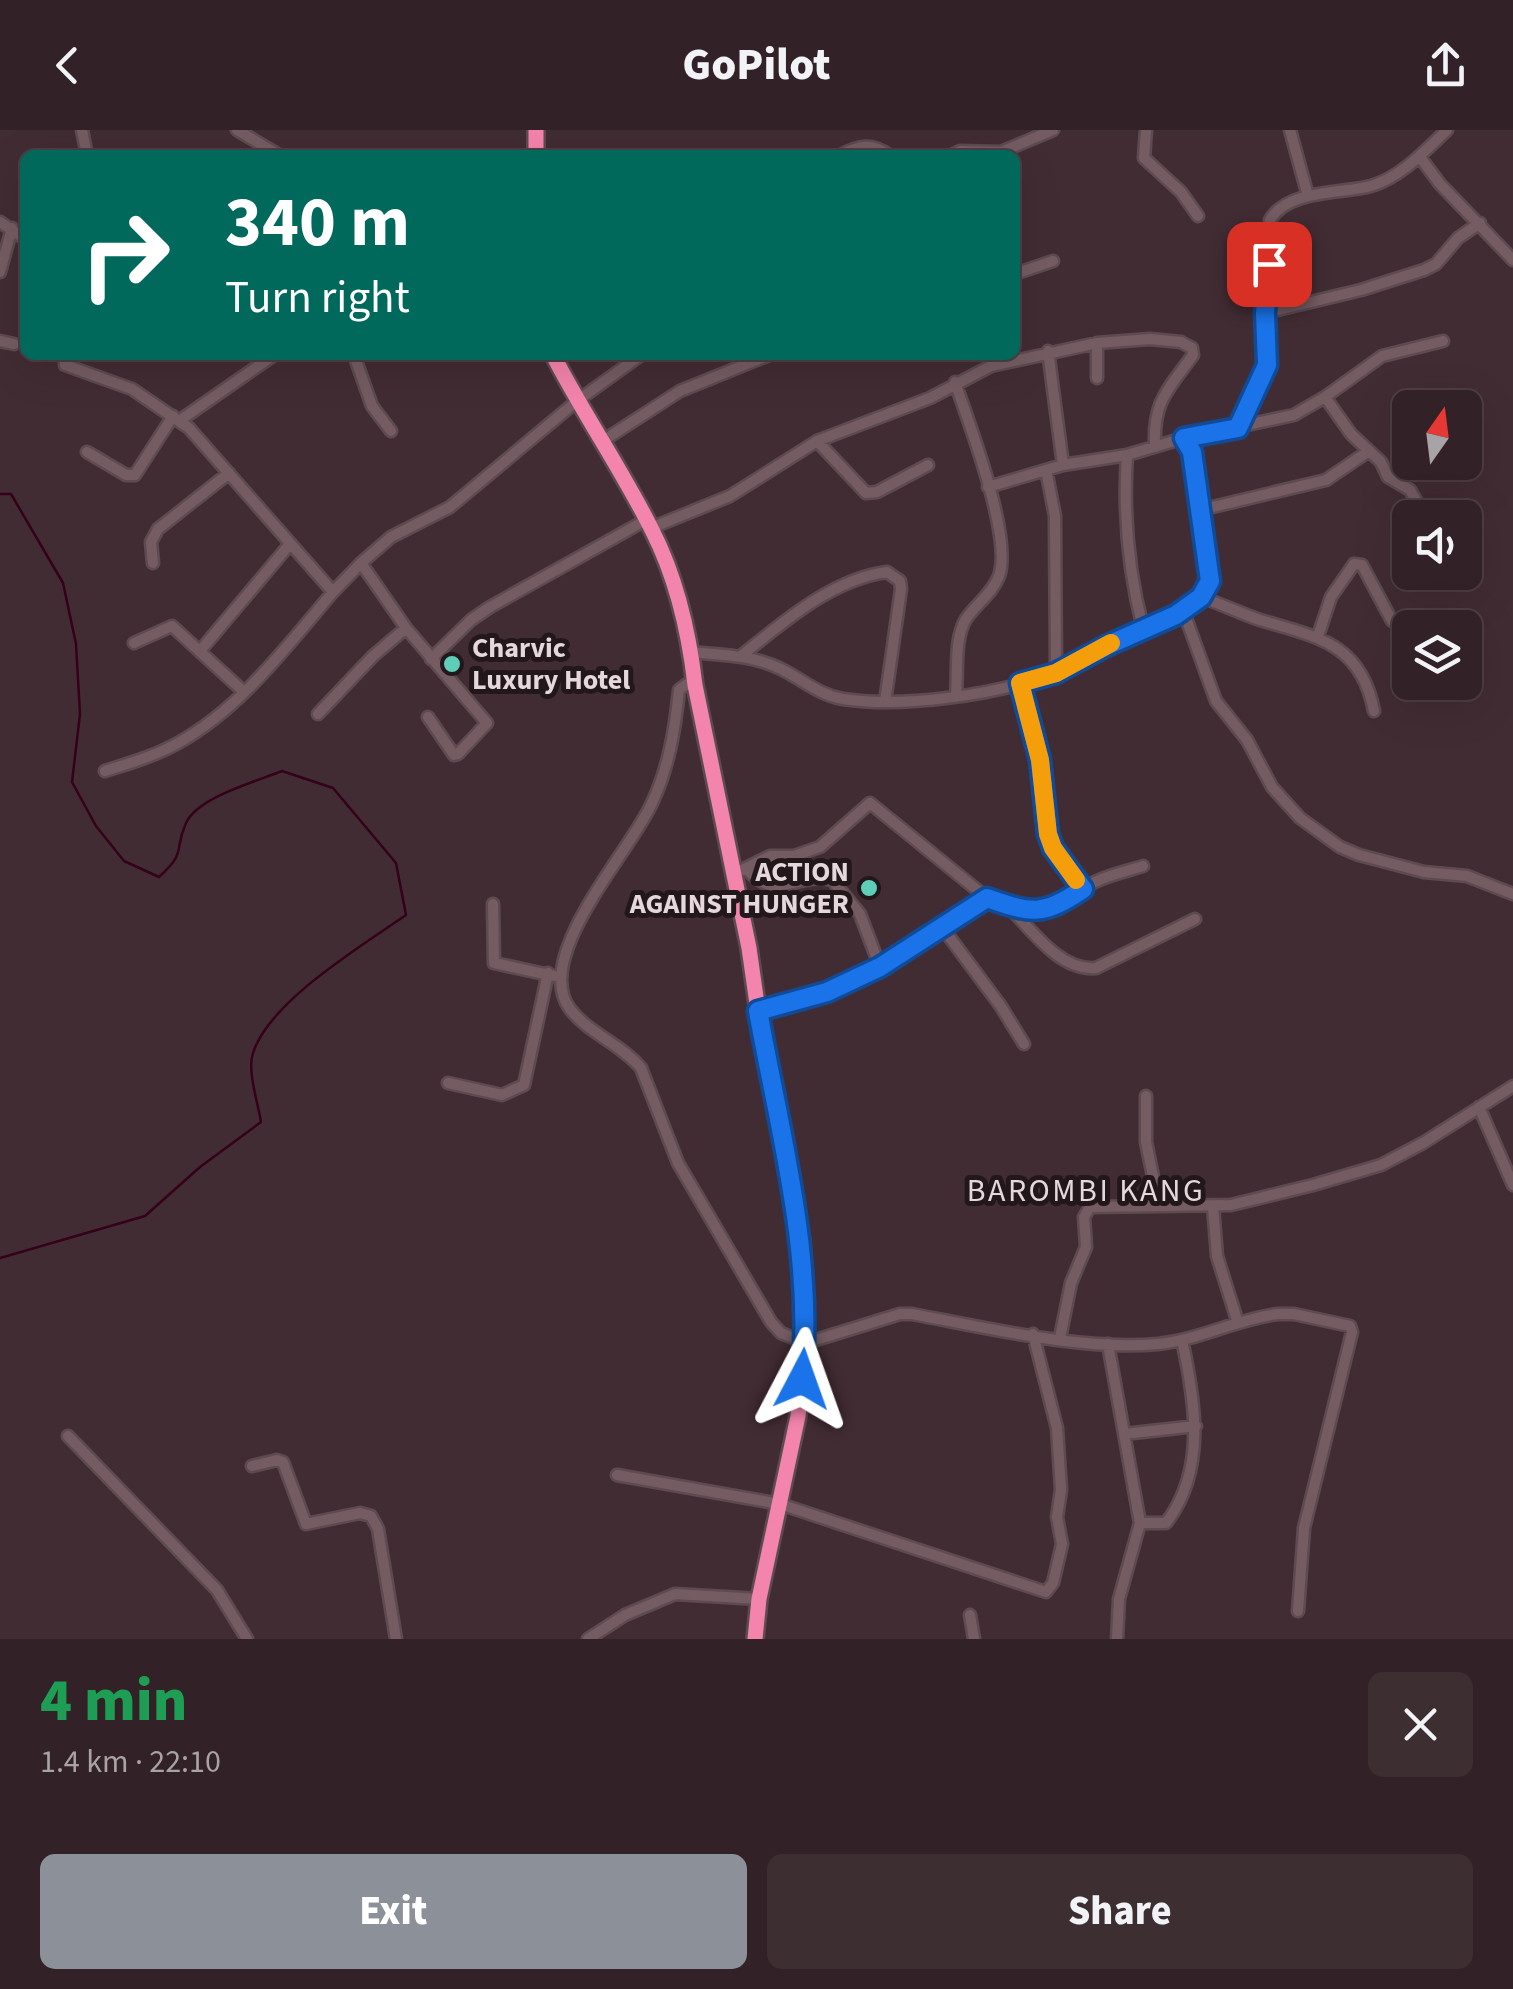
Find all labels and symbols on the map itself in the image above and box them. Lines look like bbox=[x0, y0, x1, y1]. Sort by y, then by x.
pin bbox=[1227, 222, 1312, 307]
north arrow bbox=[1392, 390, 1482, 480]
place label: Charvic Luxury Hotel bbox=[472, 628, 630, 700]
marker: Charvic Luxury Hotel bbox=[441, 653, 463, 675]
place label: ACTION AGAINST HUNGER bbox=[629, 852, 849, 924]
marker: ACTION AGAINST HUNGER bbox=[858, 877, 880, 899]
district label: BAROMBI KANG bbox=[967, 1168, 1205, 1214]
position arrow bbox=[750, 1327, 854, 1431]

